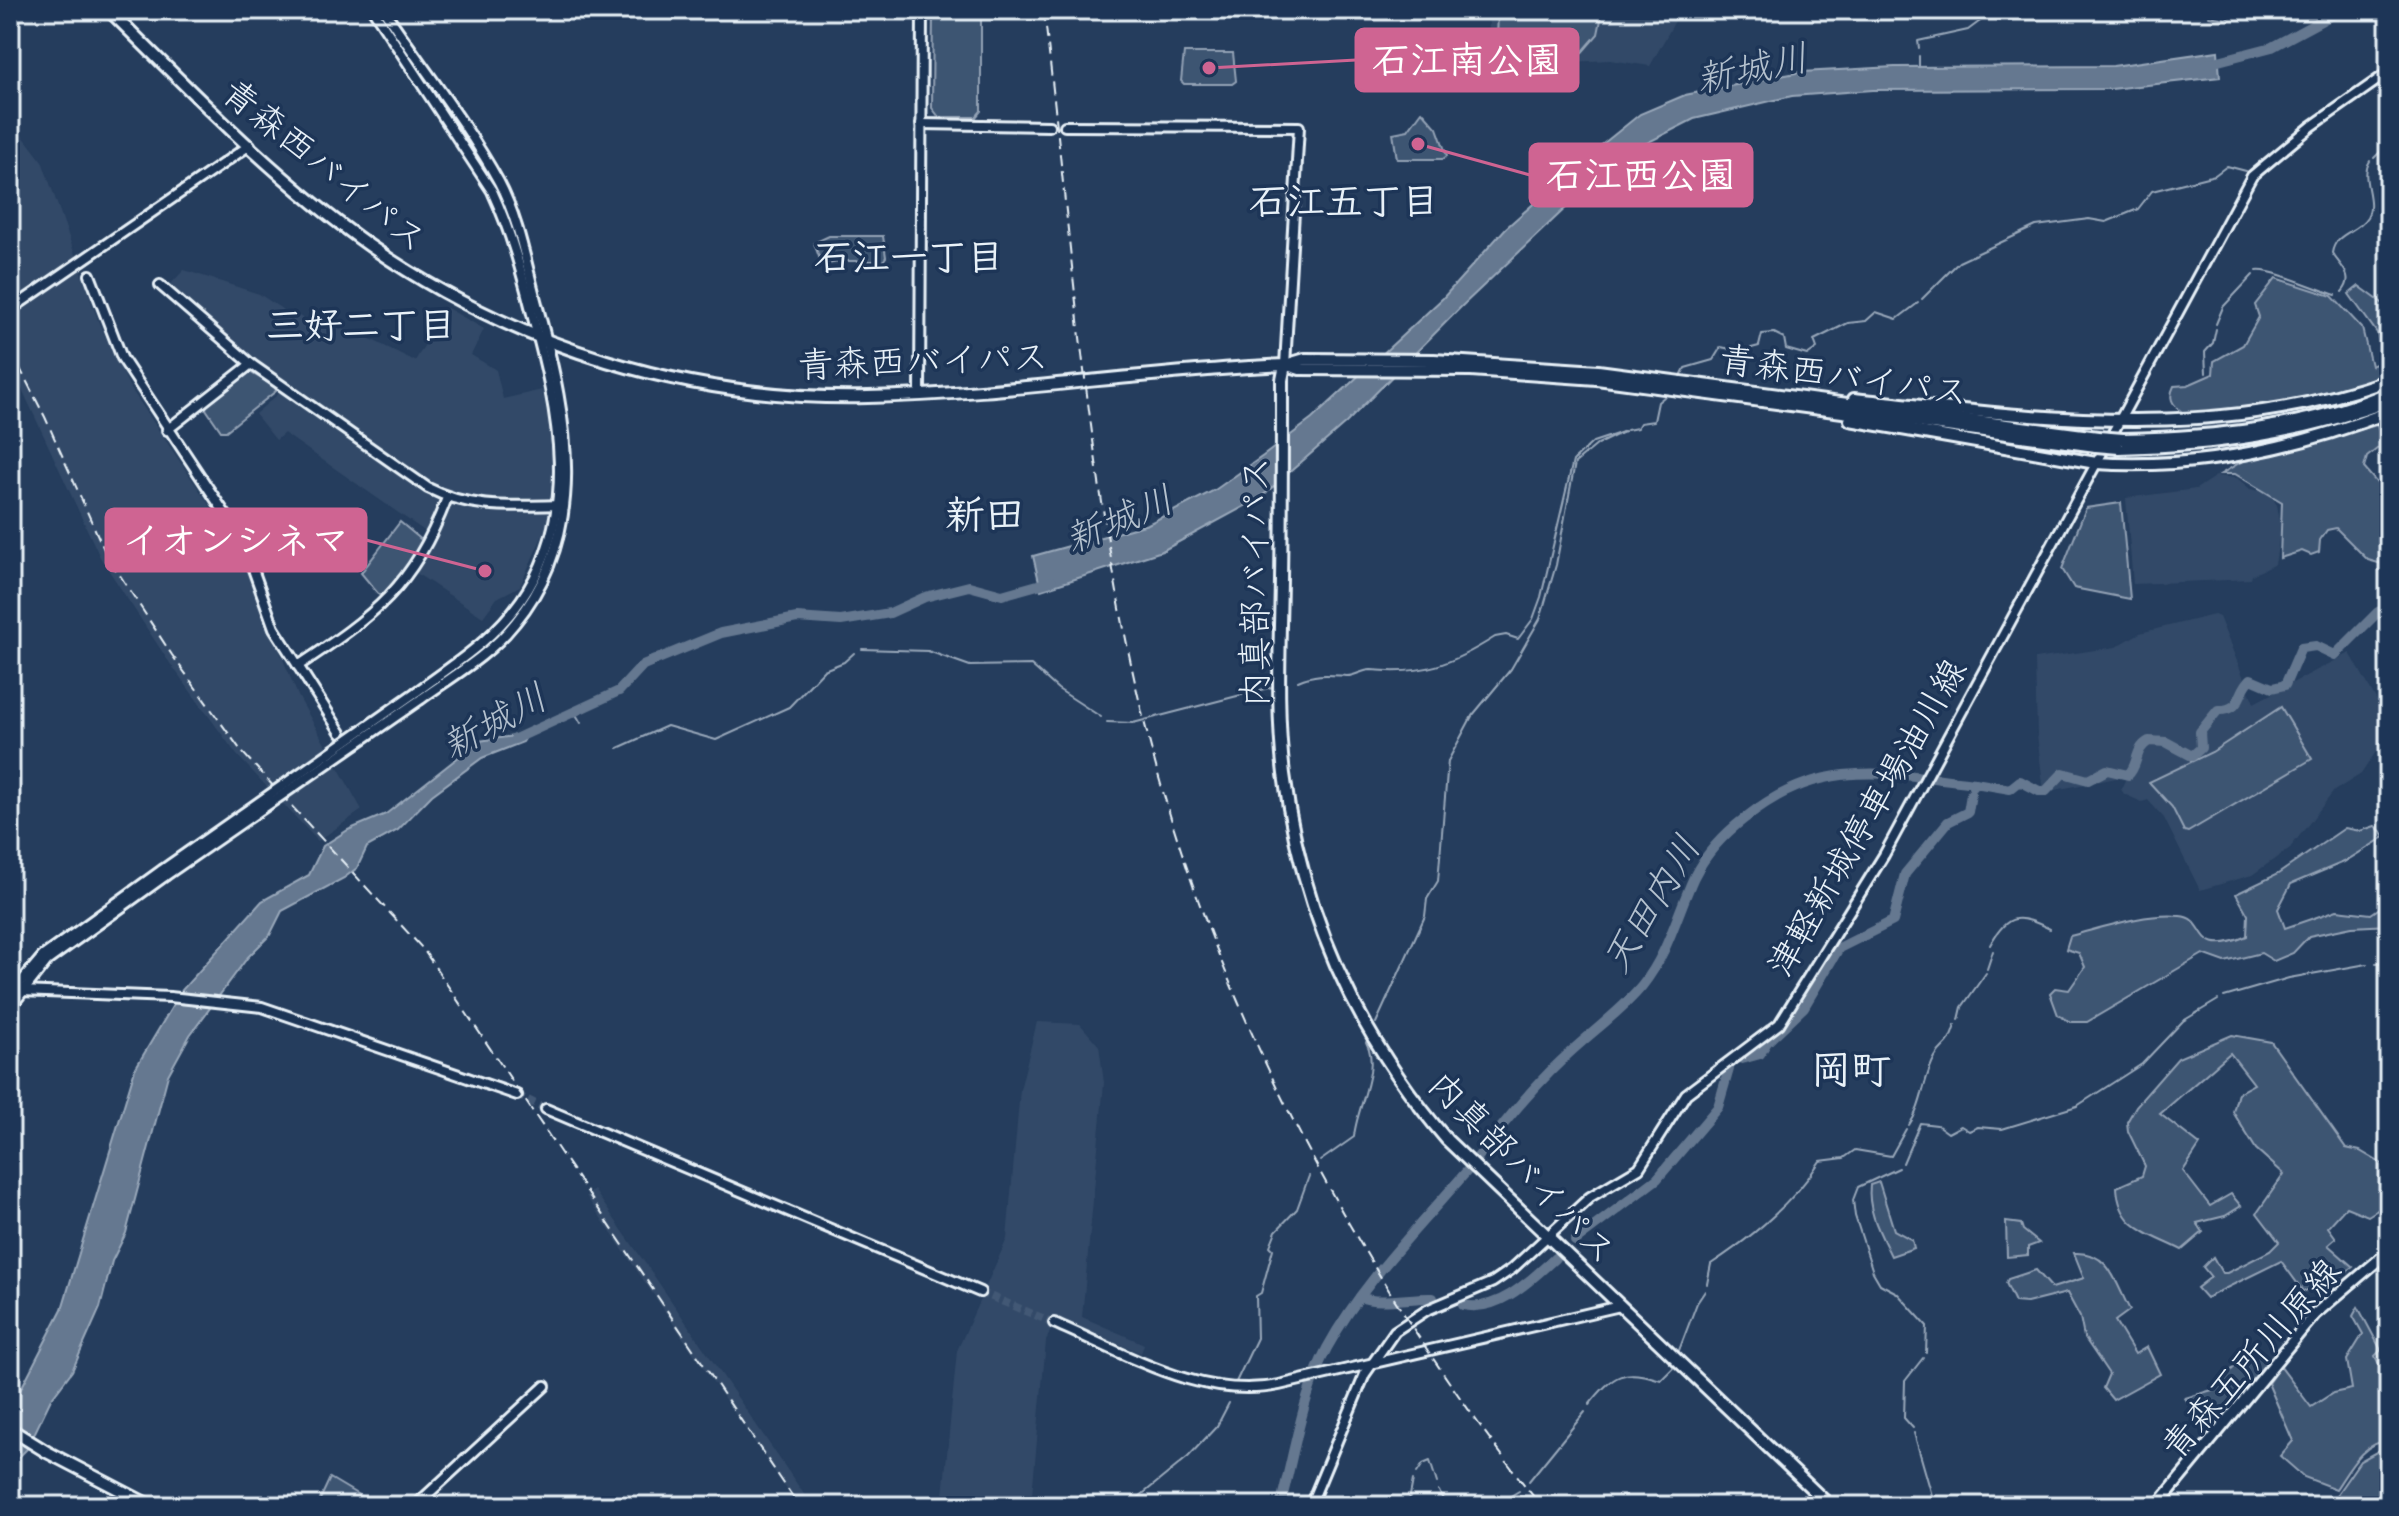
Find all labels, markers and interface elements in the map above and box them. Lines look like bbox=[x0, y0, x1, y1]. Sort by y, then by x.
callout: 石江南公園 bbox=[1356, 29, 1578, 91]
water label: 新城川 bbox=[1691, 33, 1814, 111]
text: 石江南公園 bbox=[1372, 36, 1562, 92]
street label: 青森西バイパス bbox=[208, 69, 436, 268]
callout: 石江西公園 bbox=[1530, 144, 1752, 206]
text: 石江西公園 bbox=[1546, 151, 1736, 207]
district label: 石江五丁目 bbox=[1249, 177, 1439, 233]
district label: 石江一丁目 bbox=[814, 233, 1004, 289]
district label: 三好二丁目 bbox=[266, 301, 456, 357]
street label: 青森西バイパス bbox=[797, 334, 1050, 395]
street label: 青森西バイパス bbox=[1715, 336, 1971, 423]
street label: 内真部バイパス bbox=[1232, 456, 1285, 708]
water label: 新城川 bbox=[1057, 475, 1184, 571]
district label: 新田 bbox=[945, 489, 1025, 548]
callout: イオンシネマ bbox=[106, 509, 366, 571]
text: イオンシネマ bbox=[122, 516, 350, 572]
street label: 津軽新城停車場油川線 bbox=[1757, 650, 1983, 988]
water label: 新城川 bbox=[433, 672, 559, 777]
water label: 天田内川 bbox=[1591, 826, 1718, 986]
district label: 岡町 bbox=[1811, 1044, 1891, 1103]
street label: 内真部バイパス bbox=[1413, 1061, 1626, 1279]
street label: 青森五所川原線 bbox=[2151, 1248, 2356, 1473]

